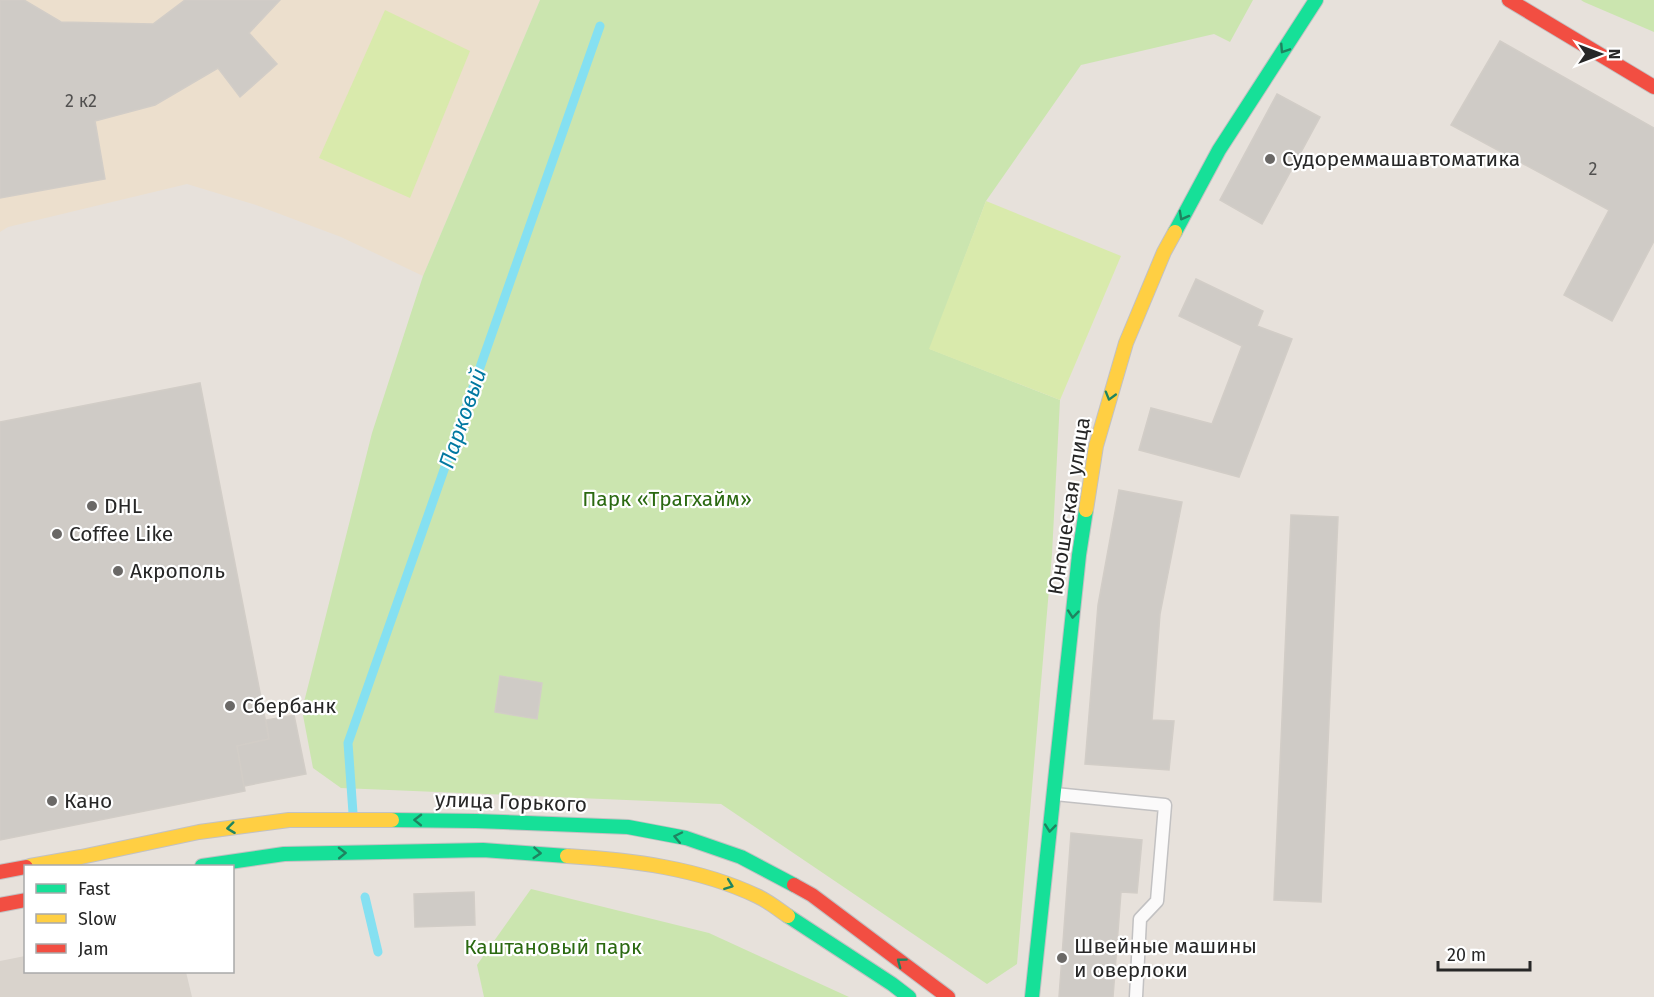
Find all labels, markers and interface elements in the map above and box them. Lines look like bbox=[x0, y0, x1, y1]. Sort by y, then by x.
north arrow bbox=[1570, 24, 1630, 84]
one-way arrow bbox=[1280, 42, 1291, 53]
text: N bbox=[1605, 49, 1624, 59]
house number: 2 к2 bbox=[65, 90, 97, 112]
place label: Судореммашавтоматика bbox=[1282, 146, 1520, 172]
marker: Судореммашавтоматика bbox=[1263, 152, 1277, 166]
house number: 2 bbox=[1589, 158, 1598, 180]
one-way arrow bbox=[1179, 210, 1190, 220]
water label: Парковый bbox=[433, 364, 492, 472]
one-way arrow bbox=[1105, 390, 1117, 401]
street label: Юношеская улица bbox=[1042, 415, 1096, 597]
park label: Парк «Трагхайм» bbox=[582, 486, 752, 512]
place label: DHL bbox=[104, 493, 143, 519]
marker: DHL bbox=[85, 499, 99, 513]
place label: Coffee Like bbox=[69, 521, 173, 547]
marker: Coffee Like bbox=[50, 527, 64, 541]
place label: Акрополь bbox=[130, 558, 225, 584]
marker: Акрополь bbox=[111, 564, 125, 578]
one-way arrow bbox=[1067, 609, 1080, 618]
place label: Сбербанк bbox=[242, 693, 336, 719]
marker: Сбербанк bbox=[223, 699, 237, 713]
street label: улица Горького bbox=[435, 786, 587, 818]
place label: Кано bbox=[64, 788, 112, 814]
marker: Кано bbox=[45, 794, 59, 808]
one-way arrow bbox=[413, 814, 422, 826]
one-way arrow bbox=[226, 821, 235, 833]
one-way arrow bbox=[1044, 824, 1057, 833]
one-way arrow bbox=[673, 831, 683, 844]
one-way arrow bbox=[338, 847, 347, 859]
one-way arrow bbox=[532, 847, 541, 860]
legend bbox=[24, 865, 234, 973]
text: Fast bbox=[78, 878, 111, 900]
one-way arrow bbox=[722, 878, 733, 890]
text: Slow bbox=[78, 908, 117, 930]
place label: Швейные машины и оверлоки bbox=[1074, 933, 1257, 983]
park label: Каштановый парк bbox=[464, 934, 642, 960]
scale bar bbox=[1438, 934, 1530, 972]
text: Jam bbox=[78, 938, 109, 960]
text: 20 m bbox=[1447, 944, 1486, 966]
marker: Швейные машины и оверлоки bbox=[1055, 951, 1069, 965]
one-way arrow bbox=[897, 958, 908, 969]

